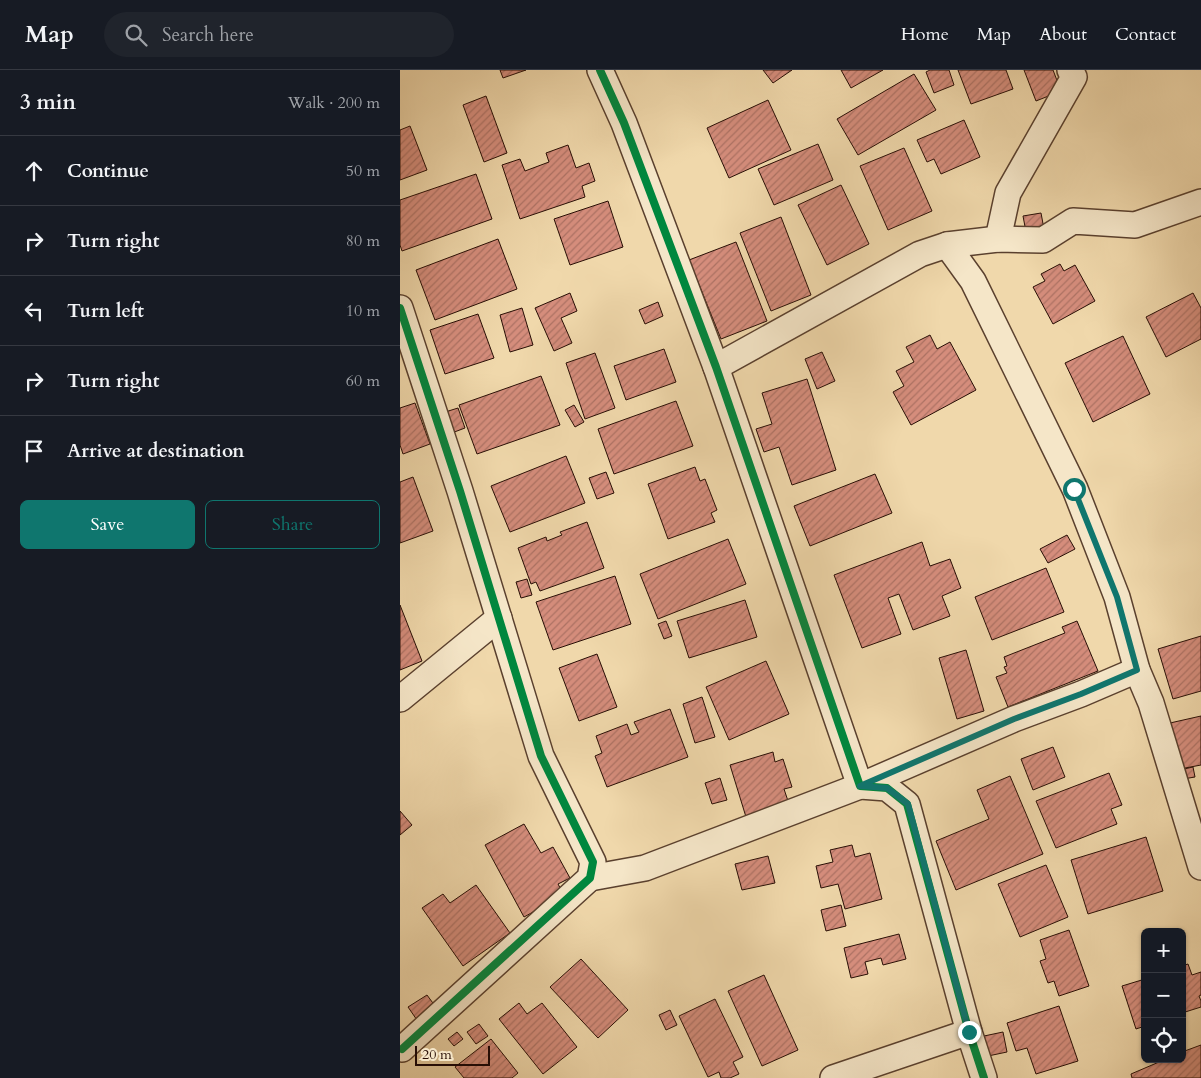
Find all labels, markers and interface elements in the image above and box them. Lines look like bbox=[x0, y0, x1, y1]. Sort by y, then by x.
search box bbox=[104, 12, 454, 57]
text: Map bbox=[25, 18, 74, 51]
icon: search bbox=[122, 21, 150, 49]
text: Search here bbox=[162, 22, 254, 48]
text: Home bbox=[901, 22, 949, 47]
text: Map bbox=[977, 22, 1011, 47]
text: About bbox=[1039, 22, 1087, 47]
text: Contact bbox=[1115, 22, 1176, 47]
text: 3 min bbox=[20, 88, 76, 117]
text: Walk · 200 m bbox=[288, 92, 380, 114]
icon: ahead bbox=[20, 157, 48, 185]
text: Continue bbox=[67, 158, 149, 184]
text: 50 m bbox=[346, 160, 380, 182]
icon: right bbox=[20, 227, 48, 255]
text: Turn right bbox=[67, 228, 159, 254]
text: 80 m bbox=[346, 230, 380, 252]
icon: left bbox=[20, 297, 48, 325]
text: Turn left bbox=[67, 298, 144, 324]
text: 10 m bbox=[346, 300, 380, 322]
icon: right bbox=[20, 367, 48, 395]
text: Turn right bbox=[67, 368, 159, 394]
text: 60 m bbox=[346, 370, 380, 392]
icon: arrive bbox=[20, 437, 48, 465]
text: Arrive at destination bbox=[67, 438, 244, 464]
route start bbox=[1063, 478, 1086, 501]
button: Save bbox=[20, 500, 195, 549]
button: Share bbox=[205, 500, 380, 549]
map controls bbox=[1141, 928, 1186, 1063]
button: + bbox=[1141, 928, 1186, 973]
button: − bbox=[1141, 973, 1186, 1018]
button: locate bbox=[1141, 1018, 1186, 1063]
route end bbox=[958, 1021, 981, 1044]
scale bar bbox=[415, 1043, 490, 1066]
text: 20 m bbox=[422, 1045, 452, 1064]

